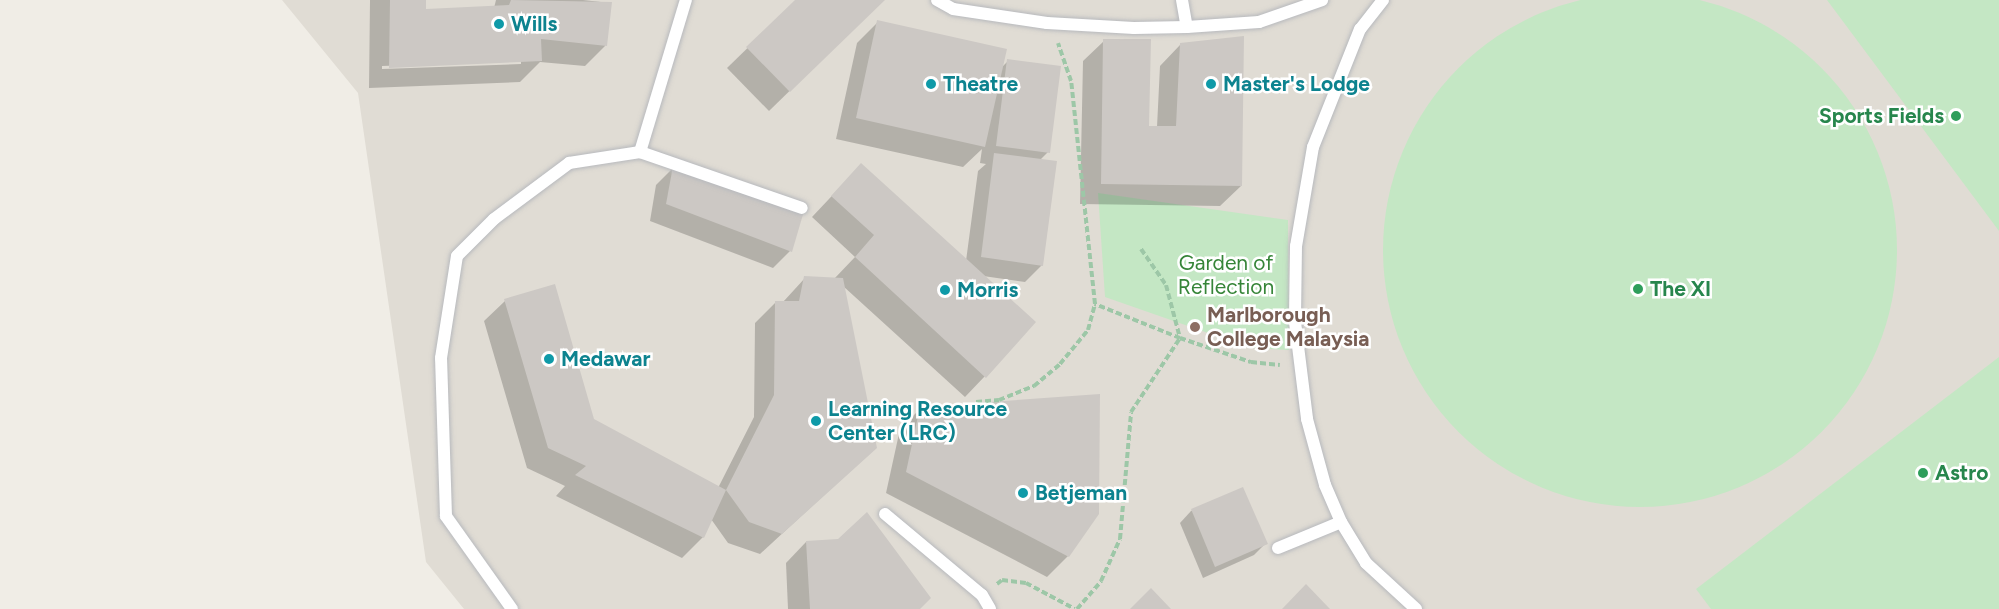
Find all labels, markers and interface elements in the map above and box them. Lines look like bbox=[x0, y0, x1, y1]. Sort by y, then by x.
place label: Wills bbox=[511, 11, 557, 37]
marker: Wills bbox=[492, 17, 506, 31]
place label: Theatre bbox=[943, 71, 1018, 97]
place label: Master's Lodge bbox=[1223, 71, 1370, 97]
marker: Theatre bbox=[924, 77, 938, 91]
marker: Master's Lodge bbox=[1204, 77, 1218, 91]
place label: Sports Fields bbox=[1819, 103, 1944, 129]
marker: Sports Fields bbox=[1949, 109, 1963, 123]
park label: Garden of Reflection bbox=[1178, 250, 1274, 300]
place label: The XI bbox=[1650, 276, 1711, 302]
place label: Morris bbox=[957, 277, 1018, 303]
marker: The XI bbox=[1631, 282, 1645, 296]
marker: Morris bbox=[938, 283, 952, 297]
place label: Marlborough College Malaysia bbox=[1207, 302, 1369, 352]
marker: Marlborough College Malaysia bbox=[1188, 320, 1202, 334]
place label: Medawar bbox=[561, 346, 650, 372]
marker: Medawar bbox=[542, 352, 556, 366]
place label: Learning Resource Center (LRC) bbox=[828, 396, 1007, 446]
marker: Learning Resource Center (LRC) bbox=[809, 414, 823, 428]
place label: Astro bbox=[1935, 460, 1988, 486]
marker: Astro bbox=[1916, 466, 1930, 480]
place label: Betjeman bbox=[1035, 480, 1127, 506]
marker: Betjeman bbox=[1016, 486, 1030, 500]

